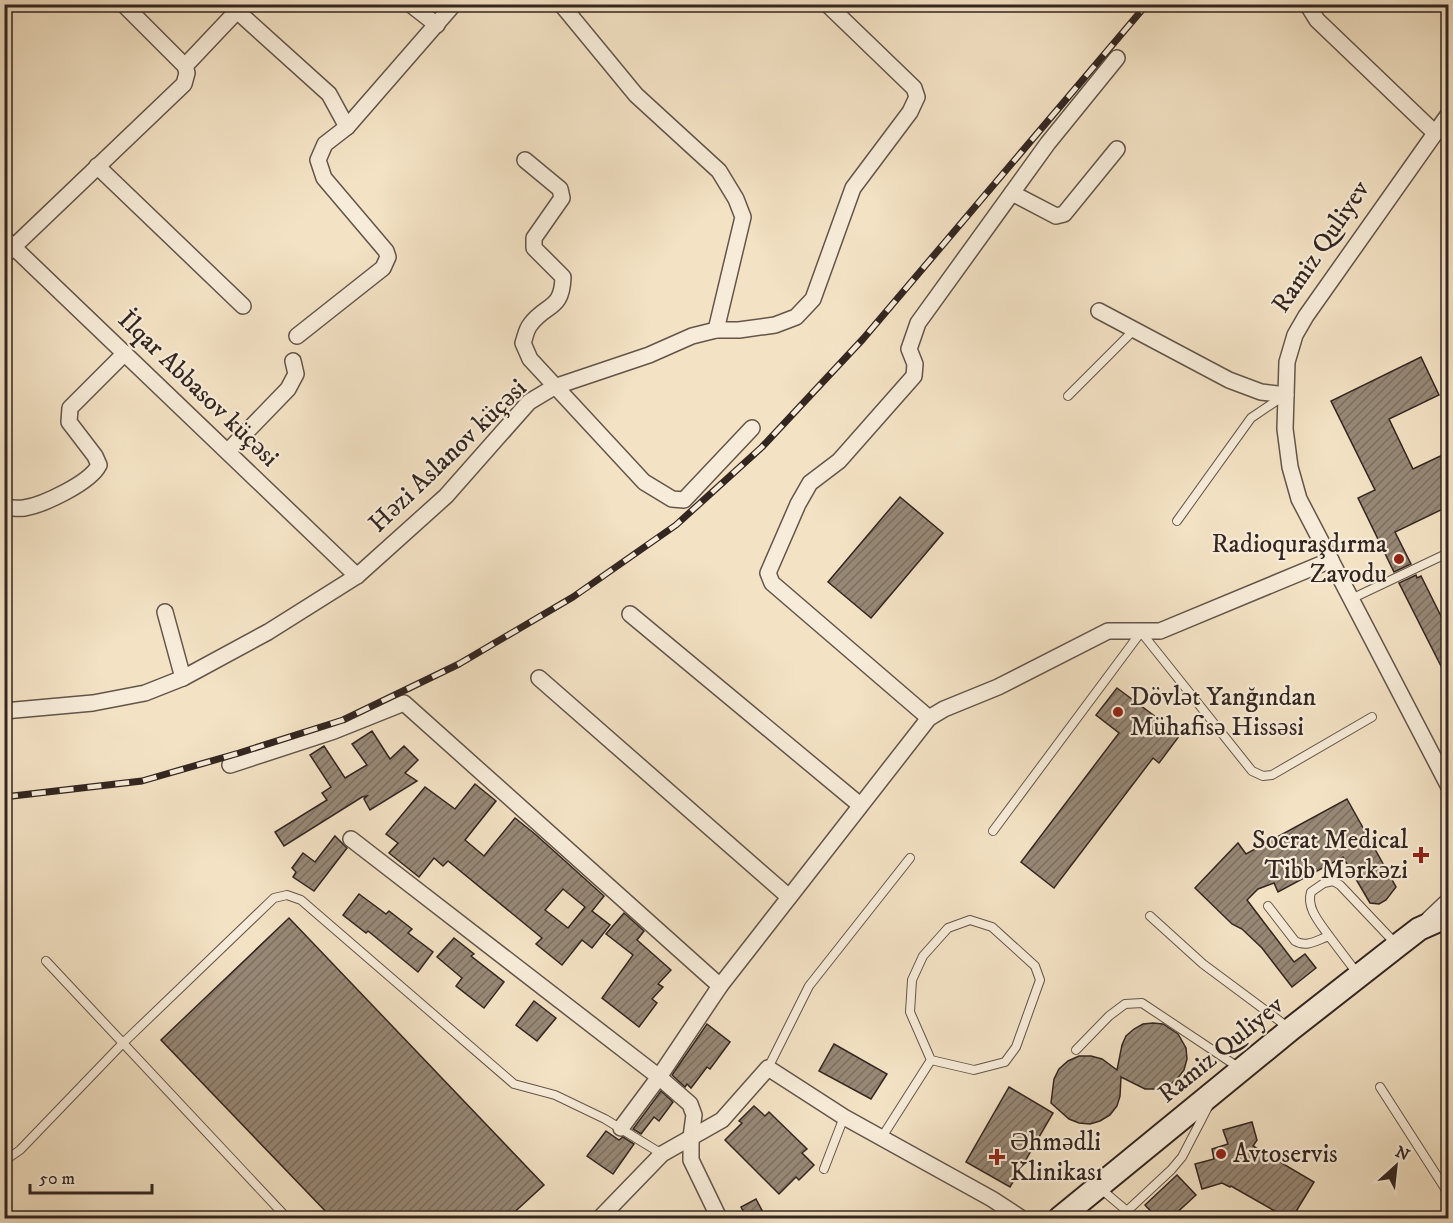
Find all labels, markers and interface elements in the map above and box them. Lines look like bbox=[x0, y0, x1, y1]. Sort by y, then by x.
street label: Ramiz Quliyev bbox=[1265, 174, 1378, 319]
street label: İlqar Abbasov küçəsi bbox=[111, 303, 286, 474]
street label: Həzi Aslanov küçəsi bbox=[362, 372, 534, 540]
place label: Radioquraşdırma Zavodu bbox=[1212, 528, 1387, 591]
marker: Radioquraşdırma Zavodu bbox=[1392, 552, 1406, 566]
place label: Dövlət Yanğından Mühafisə Hissəsi bbox=[1130, 681, 1317, 744]
marker: Dövlət Yanğından Mühafisə Hissəsi bbox=[1111, 705, 1125, 719]
place label: Socrat Medical Tibb Mərkəzi bbox=[1252, 824, 1408, 887]
marker: Socrat Medical Tibb Mərkəzi bbox=[1412, 846, 1430, 864]
street label: Ramiz Quliyev bbox=[1151, 989, 1291, 1111]
place label: Əhmədli Klinikası bbox=[1010, 1126, 1102, 1189]
north arrow bbox=[1366, 1136, 1426, 1196]
place label: Avtoservis bbox=[1233, 1138, 1338, 1171]
text: N bbox=[1392, 1142, 1413, 1165]
marker: Avtoservis bbox=[1214, 1147, 1228, 1161]
marker: Əhmədli Klinikası bbox=[988, 1148, 1006, 1166]
scale bar bbox=[30, 1157, 152, 1195]
text: 50 m bbox=[39, 1168, 75, 1190]

